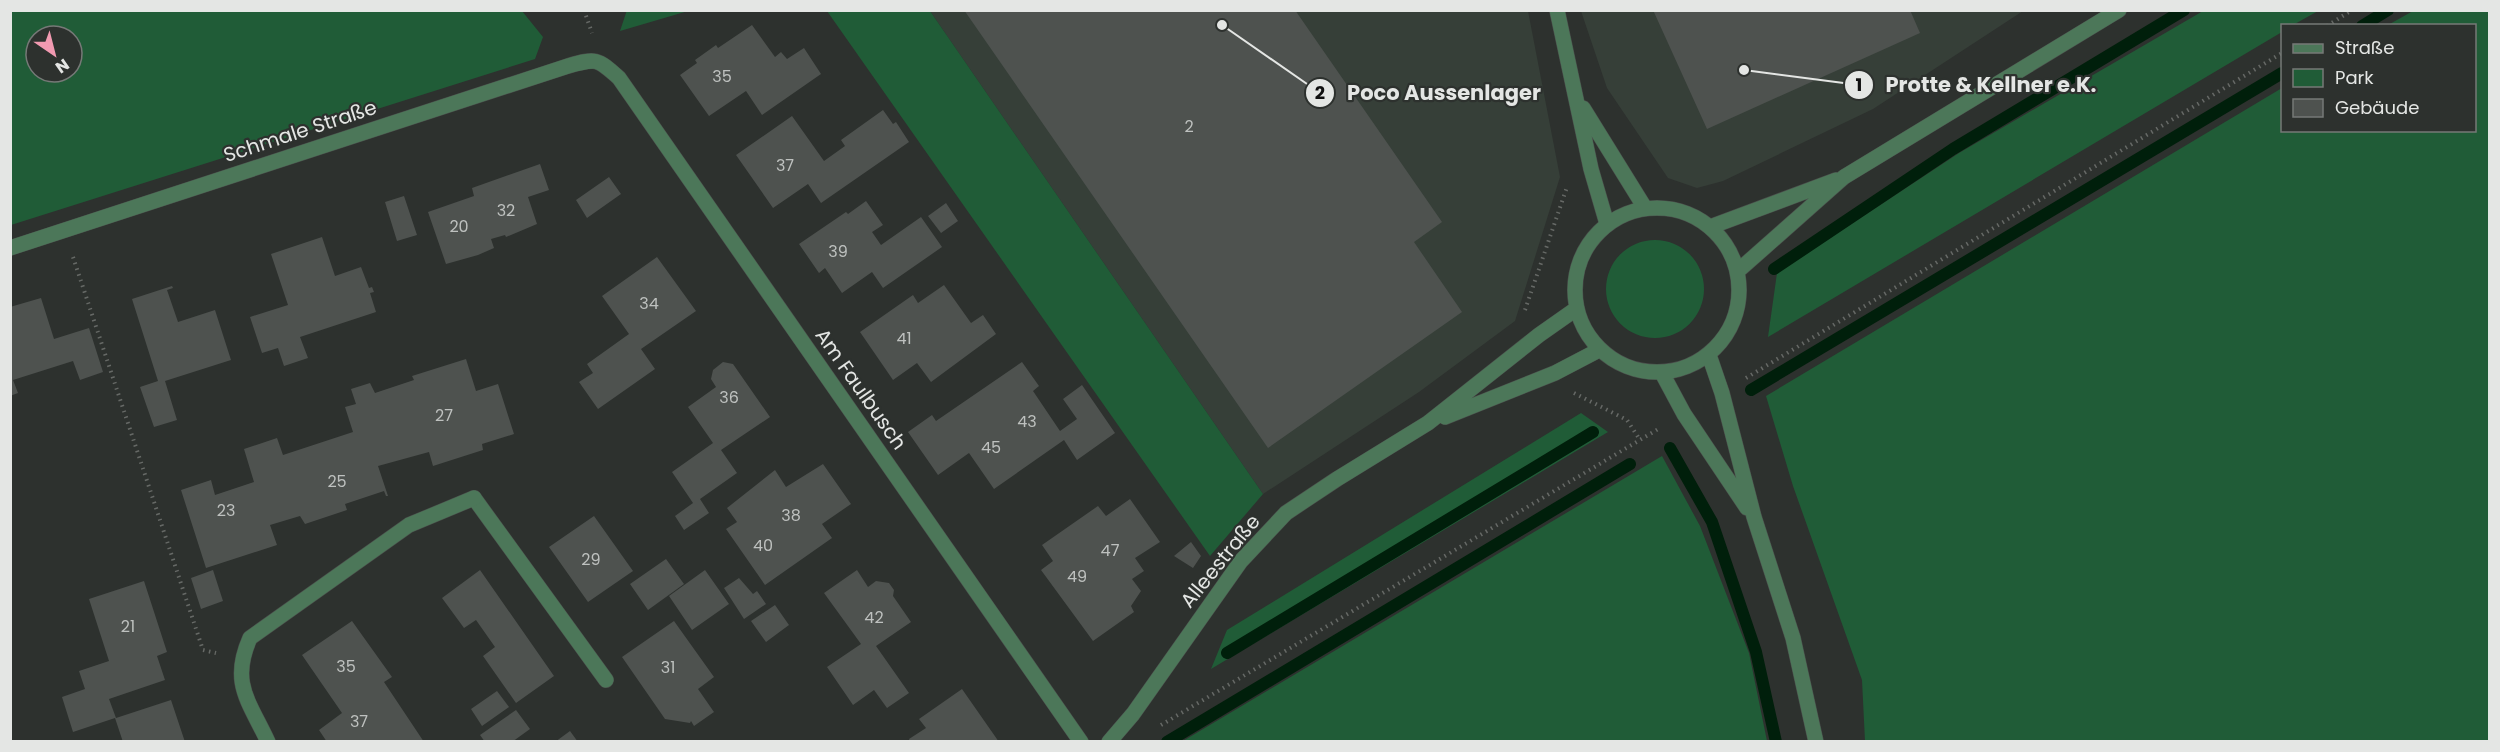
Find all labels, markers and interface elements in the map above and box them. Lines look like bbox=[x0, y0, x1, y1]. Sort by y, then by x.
north arrow bbox=[24, 24, 84, 84]
legend bbox=[2281, 24, 2476, 132]
text: Straße bbox=[2335, 35, 2394, 60]
text: N bbox=[51, 53, 74, 79]
house number: 35 bbox=[712, 65, 732, 88]
text: Park bbox=[2335, 65, 2374, 90]
callout: Protte & Kellner e.K. bbox=[1844, 66, 2109, 105]
text: Protte & Kellner e.K. bbox=[1885, 70, 2097, 99]
text: 1 bbox=[1856, 72, 1862, 97]
callout: Poco Aussenlager bbox=[1305, 73, 1553, 112]
text: Poco Aussenlager bbox=[1347, 78, 1541, 107]
text: 2 bbox=[1315, 80, 1325, 105]
street label: Schmale Straße bbox=[220, 93, 380, 169]
text: Gebäude bbox=[2335, 95, 2419, 120]
house number: 2 bbox=[1184, 115, 1194, 138]
house number: 37 bbox=[776, 154, 794, 177]
house number: 32 bbox=[497, 199, 515, 222]
house number: 20 bbox=[449, 215, 469, 238]
house number: 39 bbox=[828, 240, 848, 263]
house number: 34 bbox=[639, 292, 659, 315]
street label: Am Faulbusch bbox=[809, 323, 913, 455]
house number: 41 bbox=[896, 327, 912, 350]
house number: 36 bbox=[719, 386, 739, 409]
house number: 27 bbox=[435, 404, 453, 427]
house number: 43 bbox=[1017, 410, 1037, 433]
house number: 45 bbox=[981, 436, 1001, 459]
house number: 25 bbox=[327, 470, 347, 493]
house number: 23 bbox=[217, 499, 235, 522]
house number: 38 bbox=[781, 504, 801, 527]
street label: Alleestraße bbox=[1174, 508, 1266, 614]
house number: 40 bbox=[753, 534, 773, 557]
house number: 47 bbox=[1101, 539, 1120, 562]
house number: 29 bbox=[581, 548, 601, 571]
house number: 49 bbox=[1067, 565, 1087, 588]
house number: 42 bbox=[864, 606, 884, 629]
house number: 21 bbox=[121, 615, 135, 638]
house number: 35 bbox=[336, 655, 356, 678]
house number: 31 bbox=[661, 656, 675, 679]
house number: 37 bbox=[350, 710, 368, 733]

